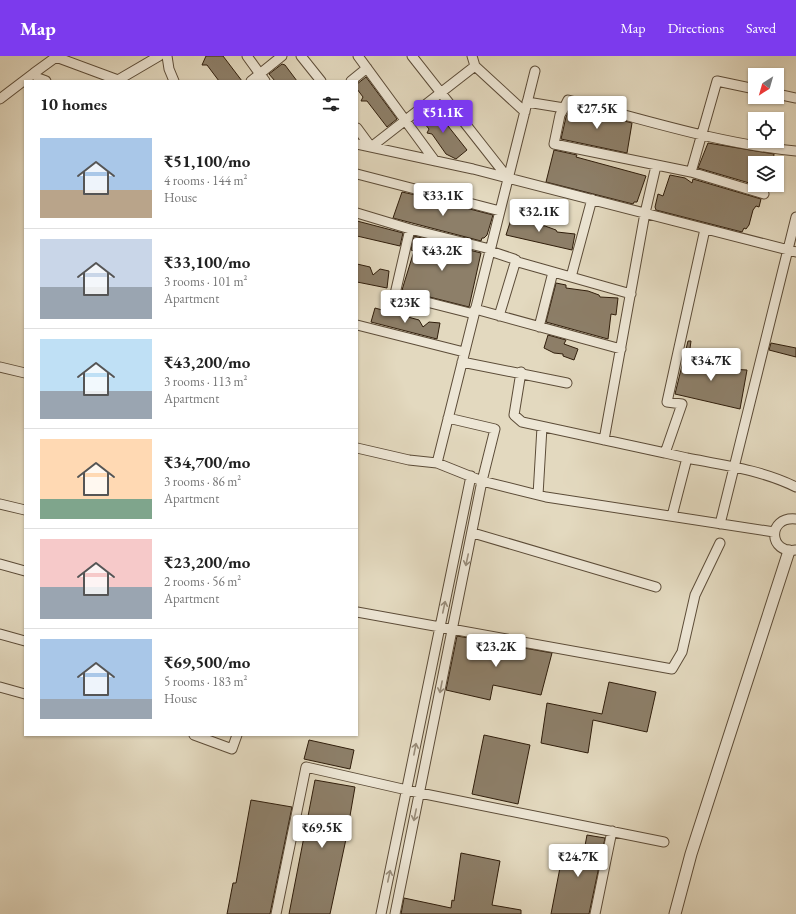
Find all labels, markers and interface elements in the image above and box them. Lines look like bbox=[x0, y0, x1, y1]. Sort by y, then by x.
text: Map bbox=[20, 16, 56, 41]
text: Map bbox=[620, 19, 646, 37]
text: Directions bbox=[668, 19, 724, 37]
text: Saved bbox=[746, 19, 776, 37]
north arrow bbox=[748, 68, 784, 104]
map controls bbox=[748, 68, 784, 192]
text: 10 homes bbox=[40, 93, 107, 115]
icon: filters bbox=[320, 93, 342, 115]
pin: ₹27.5K bbox=[564, 96, 630, 130]
pin: ₹51.1K bbox=[410, 100, 476, 134]
text: ₹27.5K bbox=[577, 100, 617, 117]
text: ₹51.1K bbox=[423, 104, 463, 121]
button: locate bbox=[748, 112, 784, 148]
text: ₹51,100/mo bbox=[164, 150, 250, 172]
icon: home bbox=[72, 154, 120, 202]
button: layers bbox=[748, 156, 784, 192]
text: 4 rooms · 144 m² bbox=[164, 172, 248, 189]
pin: ₹33.1K bbox=[410, 183, 476, 217]
text: ₹33.1K bbox=[423, 187, 463, 204]
text: House bbox=[164, 189, 197, 206]
pin: ₹32.1K bbox=[506, 199, 572, 233]
text: ₹32.1K bbox=[519, 203, 559, 220]
pin: ₹43.2K bbox=[409, 238, 475, 272]
text: ₹43.2K bbox=[422, 242, 462, 259]
text: ₹33,100/mo bbox=[164, 251, 250, 273]
icon: home bbox=[72, 255, 120, 303]
text: 3 rooms · 101 m² bbox=[164, 273, 248, 290]
text: Apartment bbox=[164, 290, 219, 307]
pin: ₹23K bbox=[381, 290, 429, 324]
text: ₹23K bbox=[390, 294, 420, 311]
pin: ₹34.7K bbox=[678, 348, 744, 382]
text: ₹43,200/mo bbox=[164, 351, 250, 373]
text: ₹34.7K bbox=[691, 352, 731, 369]
icon: home bbox=[72, 355, 120, 403]
text: 3 rooms · 113 m² bbox=[164, 373, 248, 390]
text: Apartment bbox=[164, 390, 219, 407]
text: ₹34,700/mo bbox=[164, 451, 250, 473]
icon: home bbox=[72, 455, 120, 503]
text: 3 rooms · 86 m² bbox=[164, 473, 241, 490]
text: Apartment bbox=[164, 490, 219, 507]
text: ₹23,200/mo bbox=[164, 551, 250, 573]
one-way arrow bbox=[462, 553, 470, 566]
icon: home bbox=[72, 555, 120, 603]
text: 2 rooms · 56 m² bbox=[164, 573, 241, 590]
text: Apartment bbox=[164, 590, 219, 607]
one-way arrow bbox=[440, 601, 448, 614]
pin: ₹23.2K bbox=[463, 634, 529, 668]
text: ₹23.2K bbox=[476, 638, 516, 655]
text: ₹69,500/mo bbox=[164, 651, 250, 673]
icon: home bbox=[72, 655, 120, 703]
text: 5 rooms · 183 m² bbox=[164, 673, 248, 690]
one-way arrow bbox=[436, 681, 444, 694]
text: House bbox=[164, 690, 197, 707]
one-way arrow bbox=[412, 742, 420, 755]
one-way arrow bbox=[411, 808, 419, 821]
pin: ₹69.5K bbox=[289, 815, 355, 849]
text: ₹69.5K bbox=[302, 819, 342, 836]
pin: ₹24.7K bbox=[545, 844, 611, 878]
text: ₹24.7K bbox=[558, 848, 598, 865]
one-way arrow bbox=[385, 870, 393, 883]

